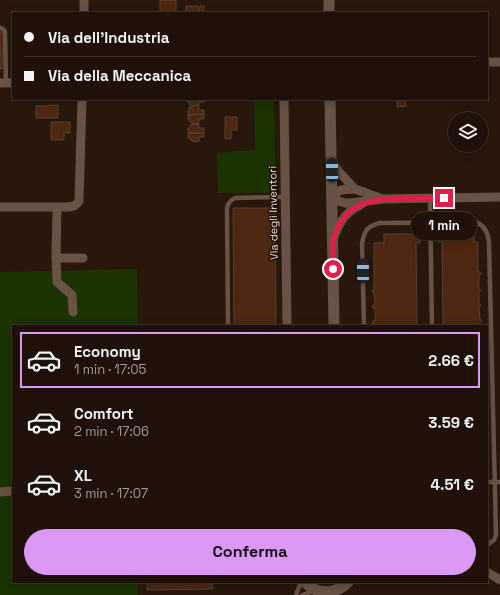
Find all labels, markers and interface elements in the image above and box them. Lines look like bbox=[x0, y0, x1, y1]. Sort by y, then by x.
text: Via dell'Industria bbox=[48, 28, 170, 47]
text: Via della Meccanica bbox=[48, 66, 191, 85]
map controls bbox=[448, 112, 488, 152]
button: layers bbox=[448, 112, 488, 152]
car bbox=[326, 158, 338, 182]
street label: Via degli Inventori bbox=[265, 166, 281, 260]
route end bbox=[435, 189, 453, 207]
callout: 1 min bbox=[411, 212, 477, 240]
text: 1 min bbox=[428, 217, 460, 234]
car bbox=[357, 259, 369, 283]
route start bbox=[324, 260, 342, 278]
icon: car bbox=[26, 342, 62, 378]
text: Economy bbox=[74, 342, 141, 361]
text: 2.66 € bbox=[428, 351, 474, 370]
text: 1 min · 17:05 bbox=[74, 361, 146, 378]
icon: car bbox=[26, 404, 62, 440]
text: Comfort bbox=[74, 404, 134, 423]
text: 3.59 € bbox=[428, 413, 474, 432]
text: 2 min · 17:06 bbox=[74, 423, 149, 440]
icon: car bbox=[26, 466, 62, 502]
text: XL bbox=[74, 466, 92, 485]
text: 4.51 € bbox=[430, 475, 474, 494]
text: 3 min · 17:07 bbox=[74, 485, 148, 502]
button: Conferma bbox=[24, 529, 476, 575]

